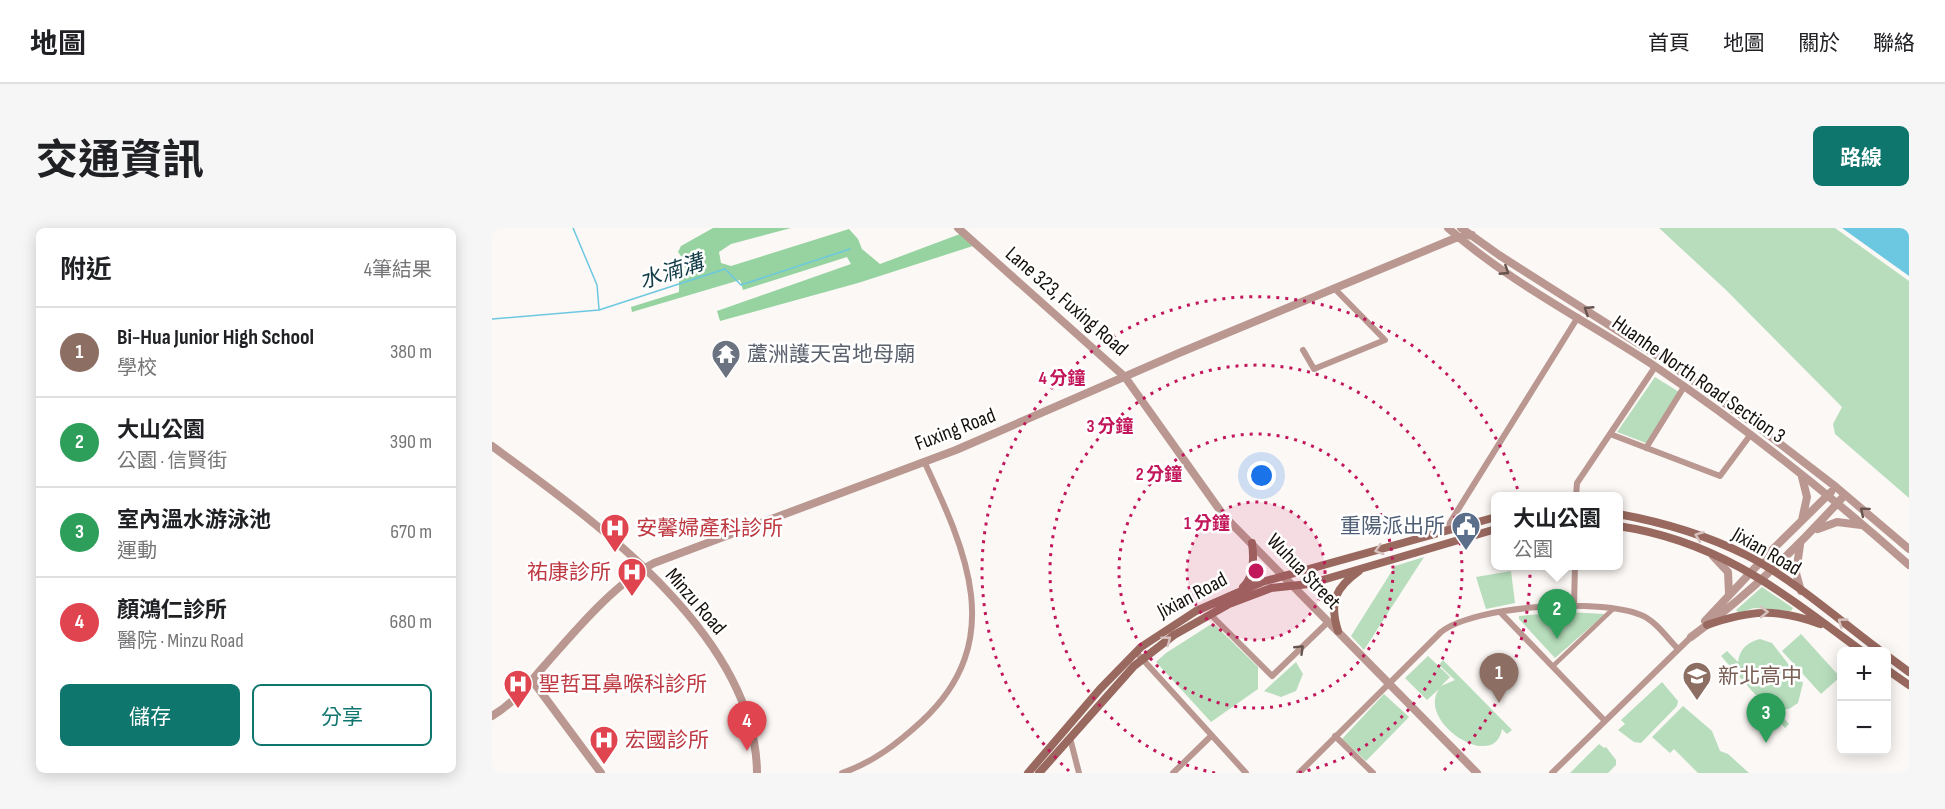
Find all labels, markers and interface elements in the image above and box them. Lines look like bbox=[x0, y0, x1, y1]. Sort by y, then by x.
text: 地圖 bbox=[30, 28, 86, 61]
text: 首頁 bbox=[1648, 31, 1690, 56]
text: 地圖 bbox=[1723, 31, 1765, 56]
text: 關於 bbox=[1798, 31, 1840, 56]
text: 聯絡 bbox=[1873, 31, 1915, 56]
button: 路線 bbox=[1813, 126, 1909, 186]
text: 交通資訊 bbox=[36, 136, 204, 187]
street label: Lane 323, Fuxing Road bbox=[1000, 241, 1133, 361]
water label: 水湳溝 bbox=[636, 248, 710, 295]
text: 附近 bbox=[60, 255, 112, 286]
text: 4筆結果 bbox=[364, 258, 432, 282]
one-way arrow bbox=[1499, 263, 1509, 275]
one-way arrow bbox=[1584, 306, 1594, 318]
street label: Huanhe North Road Section 3 bbox=[1607, 310, 1790, 449]
text: Bi-Hua Junior High School bbox=[117, 324, 314, 351]
temple icon: 蘆洲護天宮地母廟 bbox=[710, 338, 742, 380]
text: 1 bbox=[76, 340, 83, 364]
text: 380 m bbox=[390, 340, 432, 364]
place label: 蘆洲護天宮地母廟 bbox=[747, 342, 915, 367]
text: 學校 bbox=[117, 356, 157, 380]
text: 4 分鐘 bbox=[1038, 368, 1086, 389]
street label: Fuxing Road bbox=[911, 403, 999, 456]
text: 3 分鐘 bbox=[1087, 416, 1133, 437]
text: 大山公園 bbox=[117, 417, 205, 444]
text: 2 bbox=[75, 430, 84, 454]
text: 390 m bbox=[390, 430, 432, 454]
text: 公園 · 信賢街 bbox=[117, 449, 227, 473]
your location bbox=[1247, 461, 1276, 490]
text: 2 分鐘 bbox=[1136, 464, 1182, 485]
popup bbox=[1491, 492, 1623, 570]
text: 大山公園 bbox=[1513, 506, 1601, 533]
text: 室內溫水游泳池 bbox=[117, 507, 271, 534]
one-way arrow bbox=[1860, 507, 1871, 518]
public building icon: 重陽派出所 bbox=[1450, 510, 1482, 552]
hospital icon: 安馨婦產科診所 bbox=[599, 512, 631, 554]
text: 1 分鐘 bbox=[1184, 513, 1230, 534]
place label: 重陽派出所 bbox=[1340, 514, 1445, 539]
place label: 安馨婦產科診所 bbox=[636, 516, 783, 541]
text: 3 bbox=[75, 520, 84, 544]
text: 670 m bbox=[390, 520, 432, 544]
street label: Jixian Road bbox=[1727, 521, 1806, 581]
street label: Wuhua Street bbox=[1261, 528, 1346, 614]
one-way arrow bbox=[1694, 531, 1705, 543]
text: 公園 bbox=[1513, 538, 1553, 562]
text: 運動 bbox=[117, 539, 157, 563]
one-way arrow bbox=[1374, 543, 1385, 555]
hospital icon: 祐康診所 bbox=[616, 556, 648, 598]
place label: 祐康診所 bbox=[527, 560, 611, 585]
centre of rings bbox=[1246, 561, 1266, 581]
street label: Minzu Road bbox=[660, 563, 731, 640]
street label: Jixian Road bbox=[1152, 567, 1231, 625]
pin: 2 bbox=[1538, 590, 1576, 639]
text: 顏鴻仁診所 bbox=[117, 597, 227, 624]
one-way arrow bbox=[1759, 606, 1768, 619]
text: 4 bbox=[75, 610, 84, 634]
text: 680 m bbox=[390, 610, 432, 634]
one-way arrow bbox=[1837, 618, 1848, 629]
text: 醫院 · Minzu Road bbox=[117, 629, 244, 653]
one-way arrow bbox=[1160, 637, 1171, 648]
one-way arrow bbox=[1293, 645, 1303, 656]
map controls bbox=[1837, 647, 1891, 755]
button: + bbox=[1837, 647, 1891, 701]
pin: 1 bbox=[1480, 654, 1518, 703]
school or university icon: 新北高中 bbox=[1681, 660, 1713, 702]
place label: 新北高中 bbox=[1718, 664, 1802, 689]
hospital icon: 聖哲耳鼻喉科診所 bbox=[502, 668, 534, 710]
place label: 聖哲耳鼻喉科診所 bbox=[539, 672, 707, 697]
button: 儲存 bbox=[60, 684, 240, 746]
button: 分享 bbox=[252, 684, 432, 746]
pin: 3 bbox=[1746, 694, 1786, 743]
button: − bbox=[1837, 701, 1891, 755]
pin: 4 bbox=[728, 702, 766, 751]
hospital icon: 宏國診所 bbox=[588, 724, 620, 766]
place label: 宏國診所 bbox=[625, 728, 709, 753]

